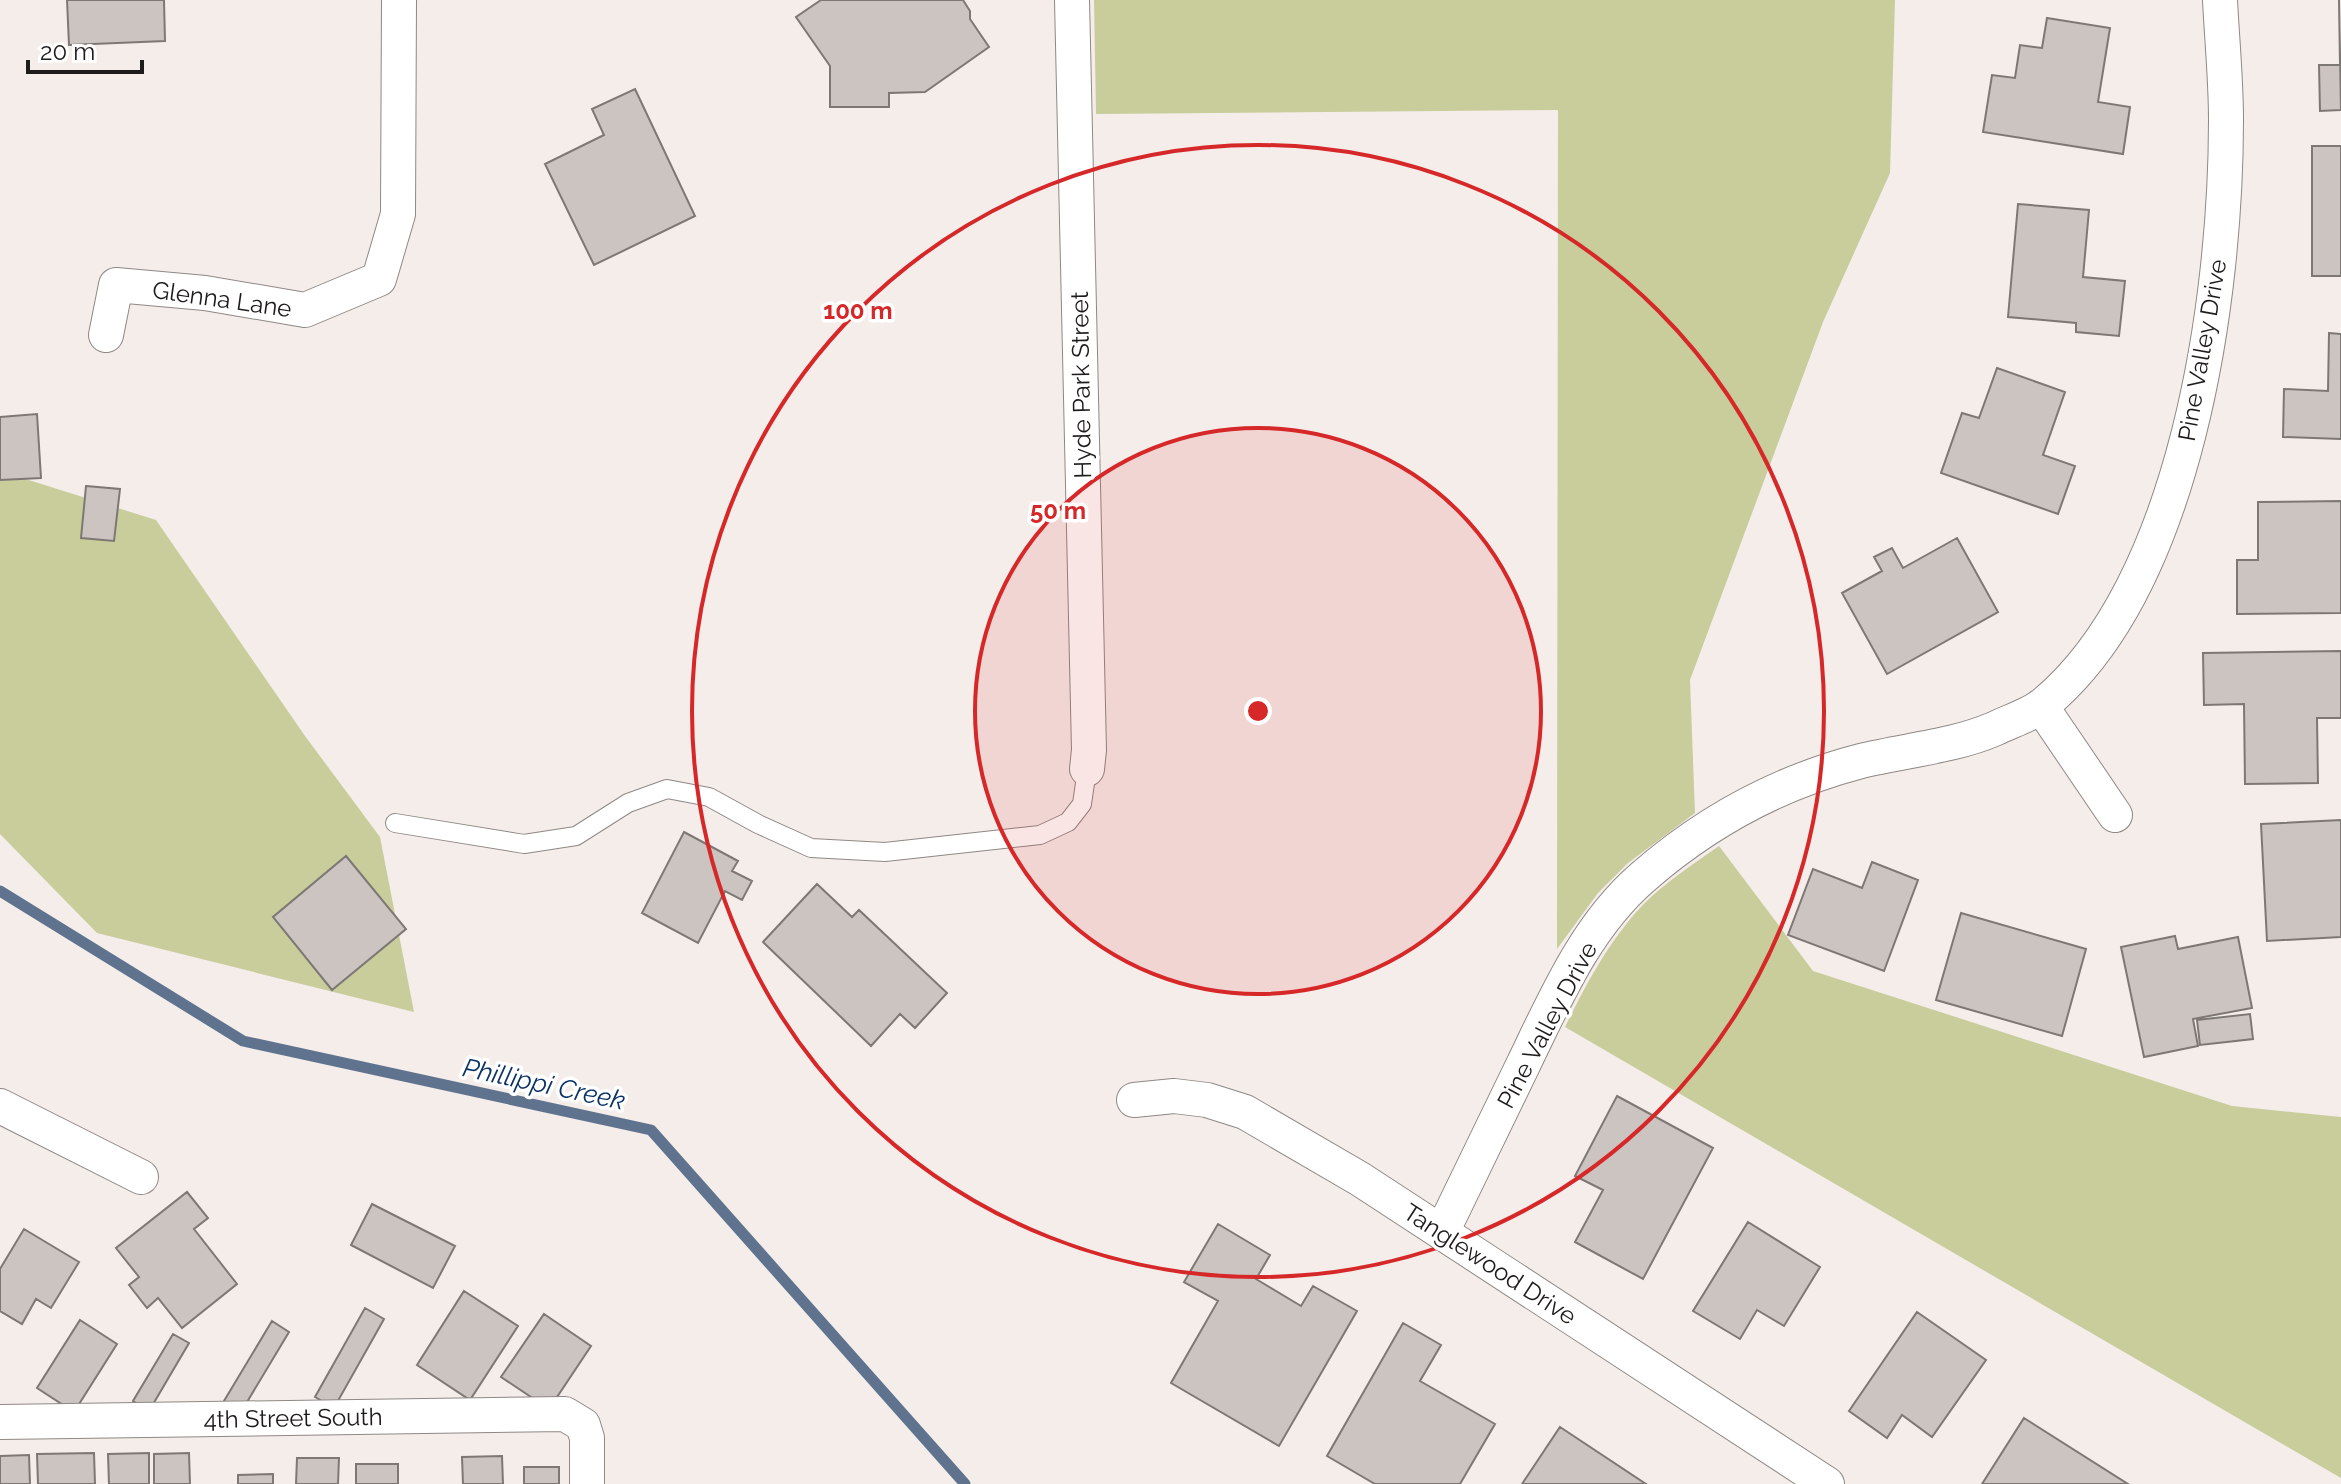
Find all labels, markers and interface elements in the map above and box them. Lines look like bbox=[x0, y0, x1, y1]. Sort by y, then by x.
scale bar bbox=[28, 24, 142, 74]
text: 20 m bbox=[40, 37, 95, 66]
street label: Pine Valley Drive bbox=[2172, 257, 2232, 443]
street label: Glenna Lane bbox=[151, 275, 293, 323]
street label: Hyde Park Street bbox=[1065, 291, 1097, 479]
text: 100 m bbox=[823, 296, 893, 325]
text: 50 m bbox=[1030, 496, 1086, 525]
centre of rings bbox=[1244, 697, 1272, 725]
street label: Pine Valley Drive bbox=[1491, 937, 1603, 1113]
water label: Phillippi Creek bbox=[460, 1052, 628, 1116]
street label: Tanglewood Drive bbox=[1398, 1197, 1582, 1331]
street label: 4th Street South bbox=[203, 1402, 383, 1434]

